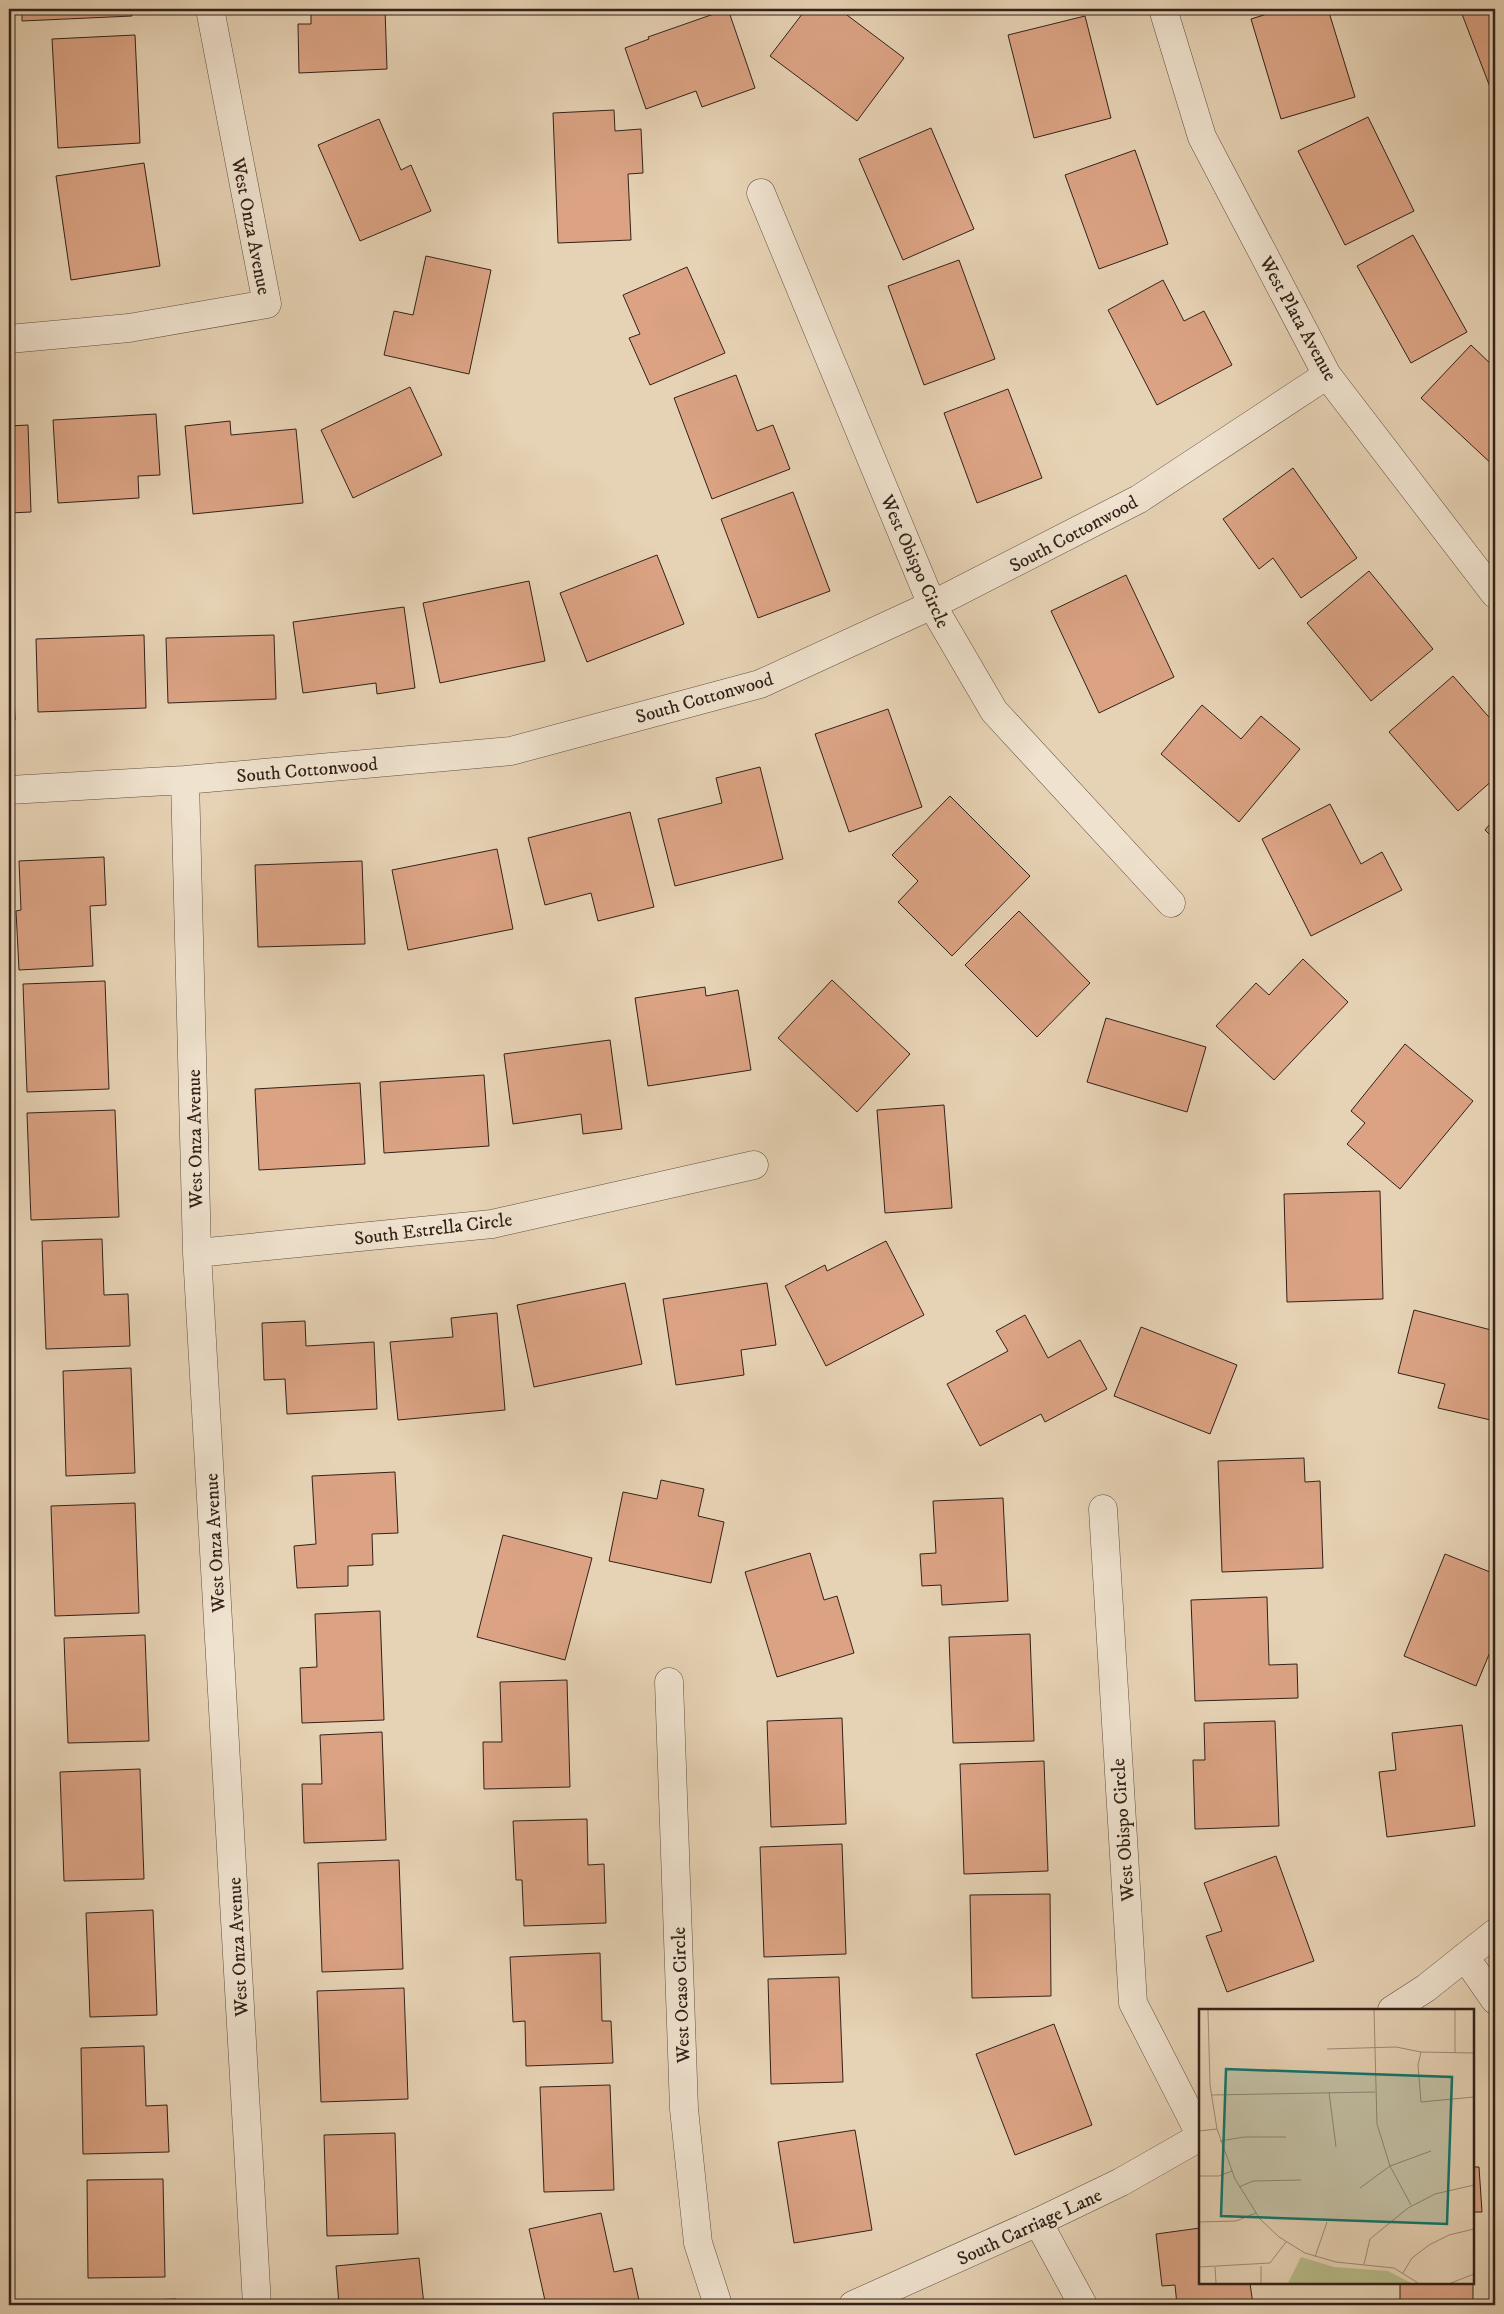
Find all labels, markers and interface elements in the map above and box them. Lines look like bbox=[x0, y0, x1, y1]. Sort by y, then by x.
street label: West Onza Avenue bbox=[226, 155, 275, 297]
street label: West Plata Avenue bbox=[1254, 252, 1341, 385]
street label: West Obispo Circle bbox=[875, 490, 954, 632]
street label: South Cottonwood bbox=[1006, 491, 1142, 578]
street label: South Cottonwood bbox=[633, 668, 776, 729]
street label: South Cottonwood bbox=[236, 753, 379, 788]
street label: West Onza Avenue bbox=[183, 1069, 208, 1210]
street label: South Estrella Circle bbox=[353, 1208, 514, 1251]
street label: West Onza Avenue bbox=[200, 1473, 231, 1614]
street label: West Obispo Circle bbox=[1107, 1757, 1140, 1903]
street label: West Onza Avenue bbox=[223, 1877, 254, 2018]
street label: West Ocaso Circle bbox=[668, 1926, 695, 2065]
inset map bbox=[1199, 2009, 1474, 2284]
street label: South Carriage Lane bbox=[954, 2184, 1106, 2271]

